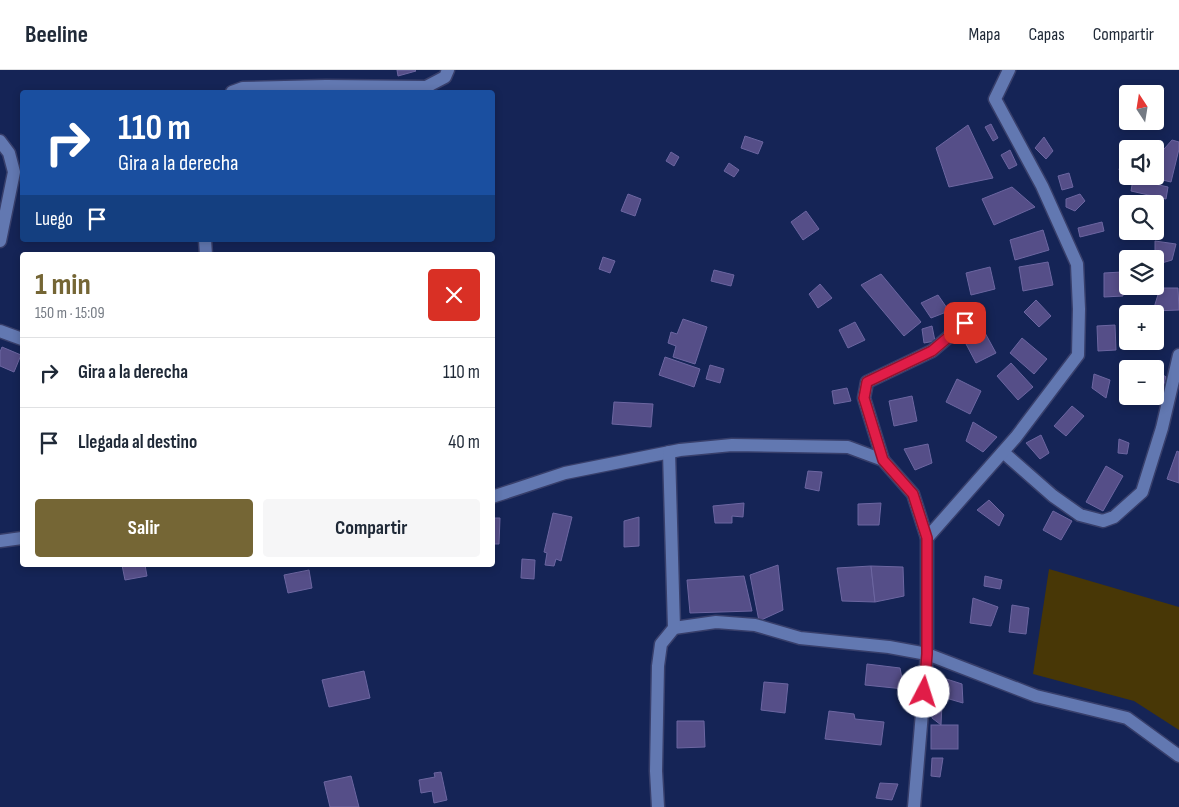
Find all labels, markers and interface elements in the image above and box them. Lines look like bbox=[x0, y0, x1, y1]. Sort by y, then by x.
text: Beeline bbox=[25, 20, 88, 49]
text: Mapa bbox=[968, 24, 1000, 45]
text: Capas bbox=[1028, 24, 1065, 45]
text: Compartir bbox=[1093, 24, 1154, 45]
north arrow bbox=[1119, 85, 1164, 130]
map controls bbox=[1119, 85, 1164, 405]
text: 110 m bbox=[118, 107, 191, 150]
icon: right bbox=[35, 110, 100, 175]
button: sound bbox=[1119, 140, 1164, 185]
text: Gira a la derecha bbox=[118, 150, 239, 177]
button: search bbox=[1119, 195, 1164, 240]
icon: arrive bbox=[83, 205, 111, 233]
text: Luego bbox=[35, 208, 73, 231]
button: layers bbox=[1119, 250, 1164, 295]
text: 1 min bbox=[35, 267, 91, 303]
button: close bbox=[428, 269, 480, 321]
pin bbox=[944, 302, 986, 344]
text: 150 m · 15:09 bbox=[35, 304, 105, 323]
button: + bbox=[1119, 305, 1164, 350]
icon: arrive bbox=[951, 309, 979, 337]
icon: right bbox=[35, 359, 63, 387]
button: − bbox=[1119, 360, 1164, 405]
text: Gira a la derecha bbox=[78, 361, 188, 384]
text: 110 m bbox=[443, 361, 480, 384]
icon: arrive bbox=[35, 429, 63, 457]
text: Llegada al destino bbox=[78, 431, 197, 454]
text: 40 m bbox=[448, 431, 480, 454]
button: Salir bbox=[35, 499, 253, 557]
button: Compartir bbox=[263, 499, 480, 557]
position arrow bbox=[897, 665, 949, 717]

